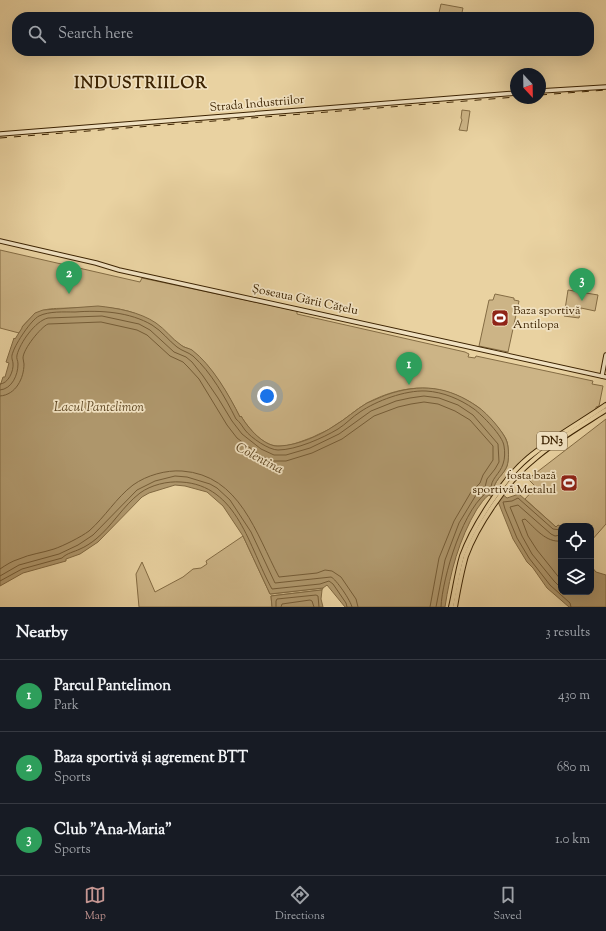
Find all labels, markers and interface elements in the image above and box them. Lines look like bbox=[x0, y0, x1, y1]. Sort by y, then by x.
search box bbox=[12, 12, 594, 56]
icon: search bbox=[26, 23, 48, 45]
text: Search here bbox=[58, 24, 133, 45]
north arrow bbox=[510, 68, 546, 104]
district label: INDUSTRIILOR bbox=[74, 73, 208, 96]
street label: Strada Industriilor bbox=[209, 91, 306, 117]
pin: 2 bbox=[56, 261, 82, 294]
pin: 3 bbox=[569, 268, 595, 301]
street label: Șoseaua Gării Cățelu bbox=[250, 280, 360, 320]
place label: Baza sportivă Antilopa bbox=[513, 302, 581, 334]
sports icon: Baza sportivă Antilopa bbox=[490, 308, 510, 328]
pin: 1 bbox=[396, 352, 422, 385]
your location bbox=[257, 386, 277, 406]
water label: Lacul Pantelimon bbox=[54, 399, 144, 417]
road number: DN3 bbox=[537, 432, 567, 450]
water label: Colentina bbox=[232, 439, 286, 479]
place label: fosta bază sportivă Metalul bbox=[472, 467, 557, 499]
sports icon: fosta bază sportivă Metalul bbox=[559, 473, 579, 493]
map controls bbox=[558, 523, 594, 595]
button: locate bbox=[558, 523, 594, 559]
button: layers bbox=[558, 559, 594, 595]
text: Nearby bbox=[16, 621, 68, 645]
text: 3 results bbox=[545, 624, 590, 642]
text: Parcul Pantelimon bbox=[54, 676, 171, 697]
text: 1 bbox=[27, 687, 31, 705]
text: 430 m bbox=[558, 687, 590, 705]
text: Park bbox=[54, 697, 79, 715]
text: Baza sportivă și agrement BTT bbox=[54, 748, 248, 769]
text: 2 bbox=[26, 759, 32, 777]
text: 680 m bbox=[557, 759, 590, 777]
text: Sports bbox=[54, 769, 91, 787]
text: Club "Ana-Maria" bbox=[54, 820, 172, 841]
text: 3 bbox=[26, 831, 32, 849]
text: 1.0 km bbox=[555, 831, 590, 849]
text: Sports bbox=[54, 841, 91, 859]
tab: Map bbox=[84, 884, 106, 924]
tab: Directions bbox=[275, 884, 325, 924]
tab: Saved bbox=[493, 884, 522, 924]

